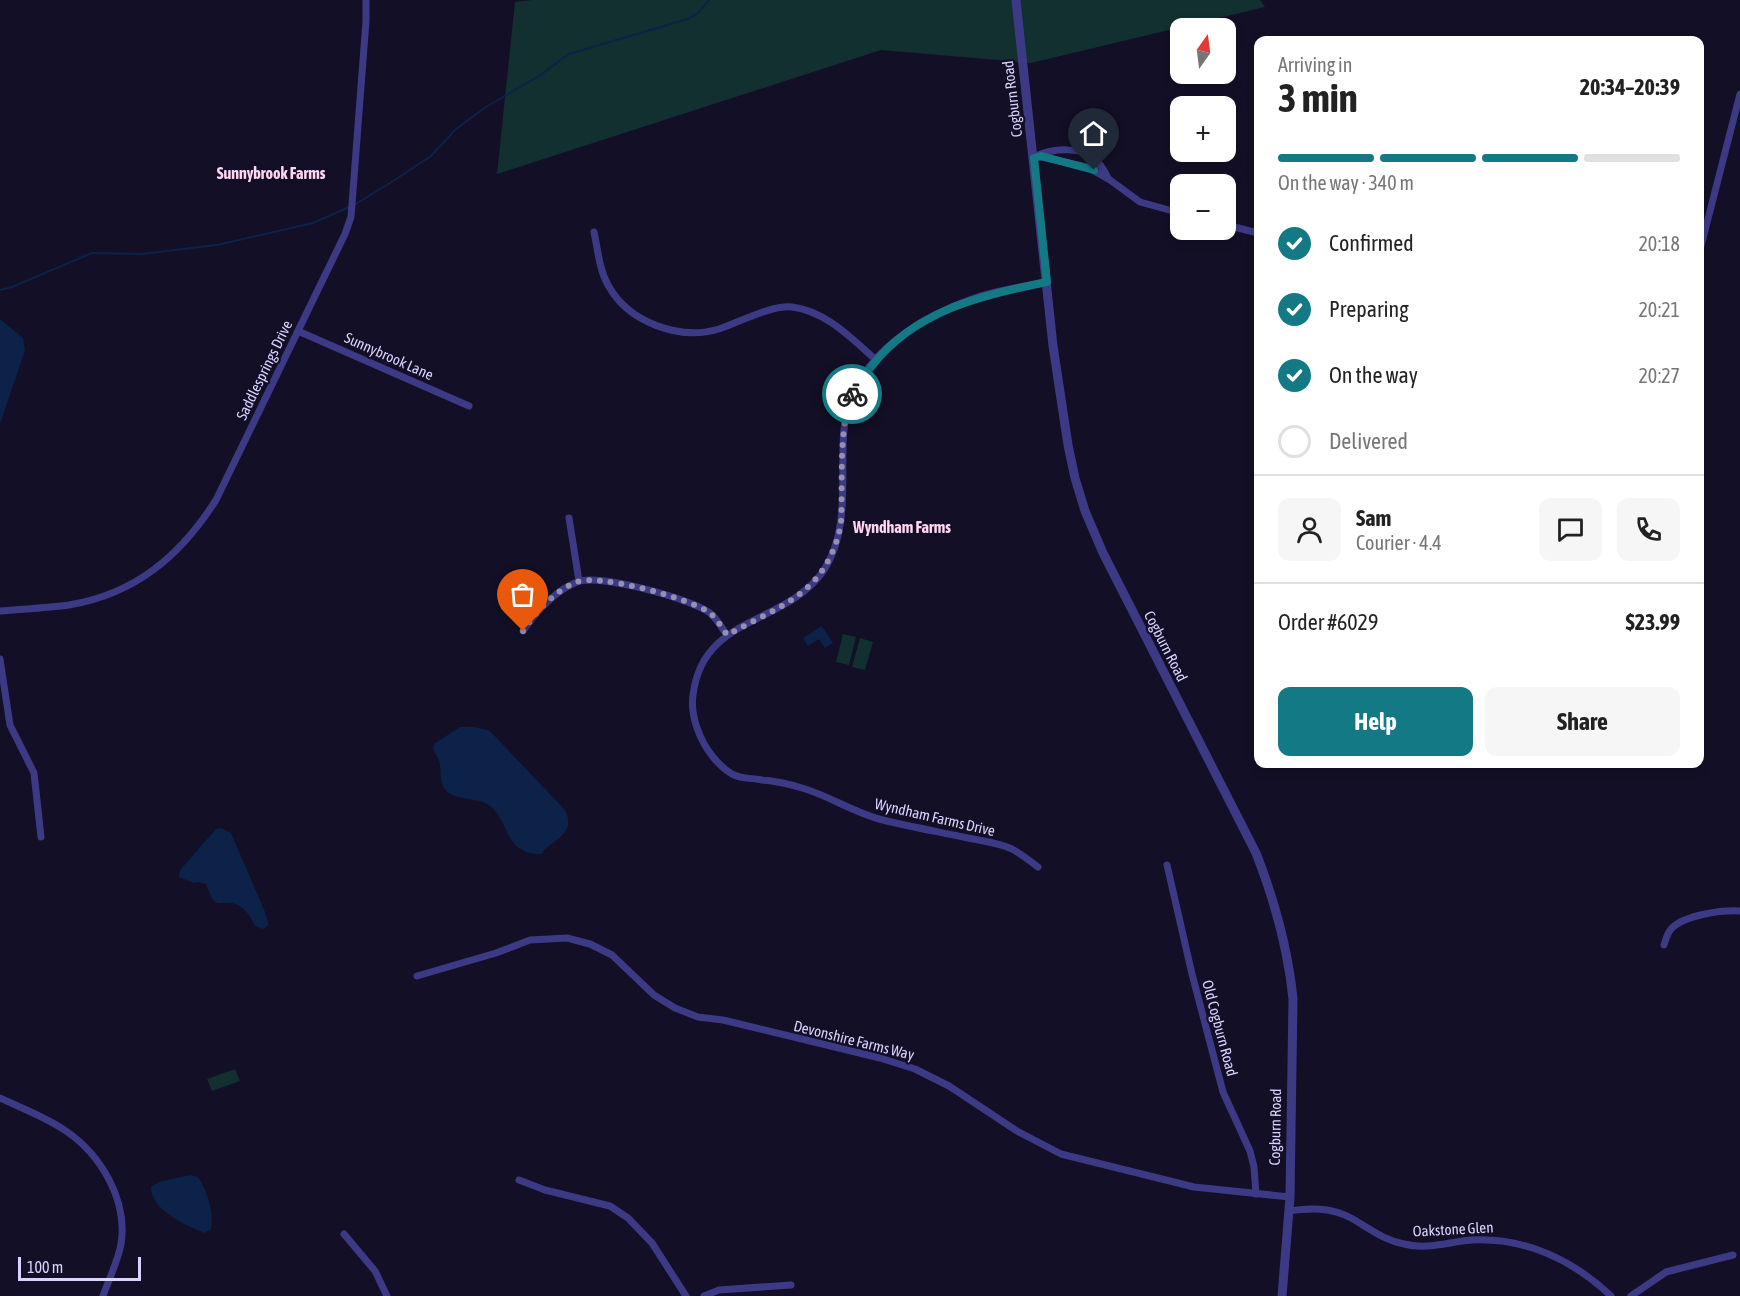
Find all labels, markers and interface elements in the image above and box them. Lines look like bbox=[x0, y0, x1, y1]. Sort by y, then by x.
north arrow bbox=[1170, 18, 1236, 84]
map controls bbox=[1170, 18, 1236, 240]
text: Arriving in bbox=[1278, 53, 1352, 76]
street label: Cogburn Road bbox=[999, 60, 1025, 138]
text: 20:34–20:39 bbox=[1580, 74, 1680, 100]
text: 3 min bbox=[1278, 76, 1358, 120]
button: + bbox=[1170, 96, 1236, 162]
pin bbox=[1068, 108, 1119, 170]
icon: home bbox=[1077, 117, 1110, 150]
district label: Sunnybrook Farms bbox=[217, 164, 326, 182]
text: On the way · 340 m bbox=[1278, 171, 1414, 194]
button: − bbox=[1170, 174, 1236, 240]
icon: check bbox=[1278, 227, 1311, 260]
text: Confirmed bbox=[1329, 230, 1414, 256]
text: 20:18 bbox=[1638, 232, 1680, 255]
icon: check bbox=[1278, 293, 1311, 326]
text: Preparing bbox=[1329, 296, 1409, 322]
text: 20:21 bbox=[1638, 298, 1680, 321]
street label: Saddlesprings Drive bbox=[233, 317, 296, 423]
street label: Sunnybrook Lane bbox=[342, 329, 436, 383]
icon: check bbox=[1278, 359, 1311, 392]
text: On the way bbox=[1329, 362, 1418, 388]
courier bbox=[822, 364, 882, 424]
text: 20:27 bbox=[1638, 364, 1680, 387]
icon: bike bbox=[836, 378, 869, 411]
text: Delivered bbox=[1329, 428, 1408, 454]
button: person bbox=[1278, 498, 1341, 561]
button: chat bbox=[1539, 498, 1602, 561]
button: phone bbox=[1617, 498, 1680, 561]
text: Sam bbox=[1356, 505, 1391, 531]
district label: Wyndham Farms bbox=[852, 518, 951, 536]
text: Courier · 4.4 bbox=[1356, 531, 1442, 554]
pin bbox=[497, 569, 548, 631]
icon: bag bbox=[506, 578, 539, 611]
street label: Cogburn Road bbox=[1141, 608, 1191, 684]
text: Order #6029 bbox=[1278, 609, 1378, 635]
text: $23.99 bbox=[1625, 609, 1680, 635]
button: Help bbox=[1278, 687, 1473, 756]
button: Share bbox=[1485, 687, 1680, 756]
street label: Wyndham Farms Drive bbox=[873, 795, 997, 839]
street label: Old Cogburn Road bbox=[1199, 978, 1241, 1078]
street label: Devonshire Farms Way bbox=[792, 1017, 916, 1063]
street label: Cogburn Road bbox=[1266, 1088, 1284, 1166]
street label: Oakstone Glen bbox=[1412, 1218, 1494, 1240]
scale bar bbox=[18, 1254, 141, 1282]
text: 100 m bbox=[27, 1258, 63, 1276]

